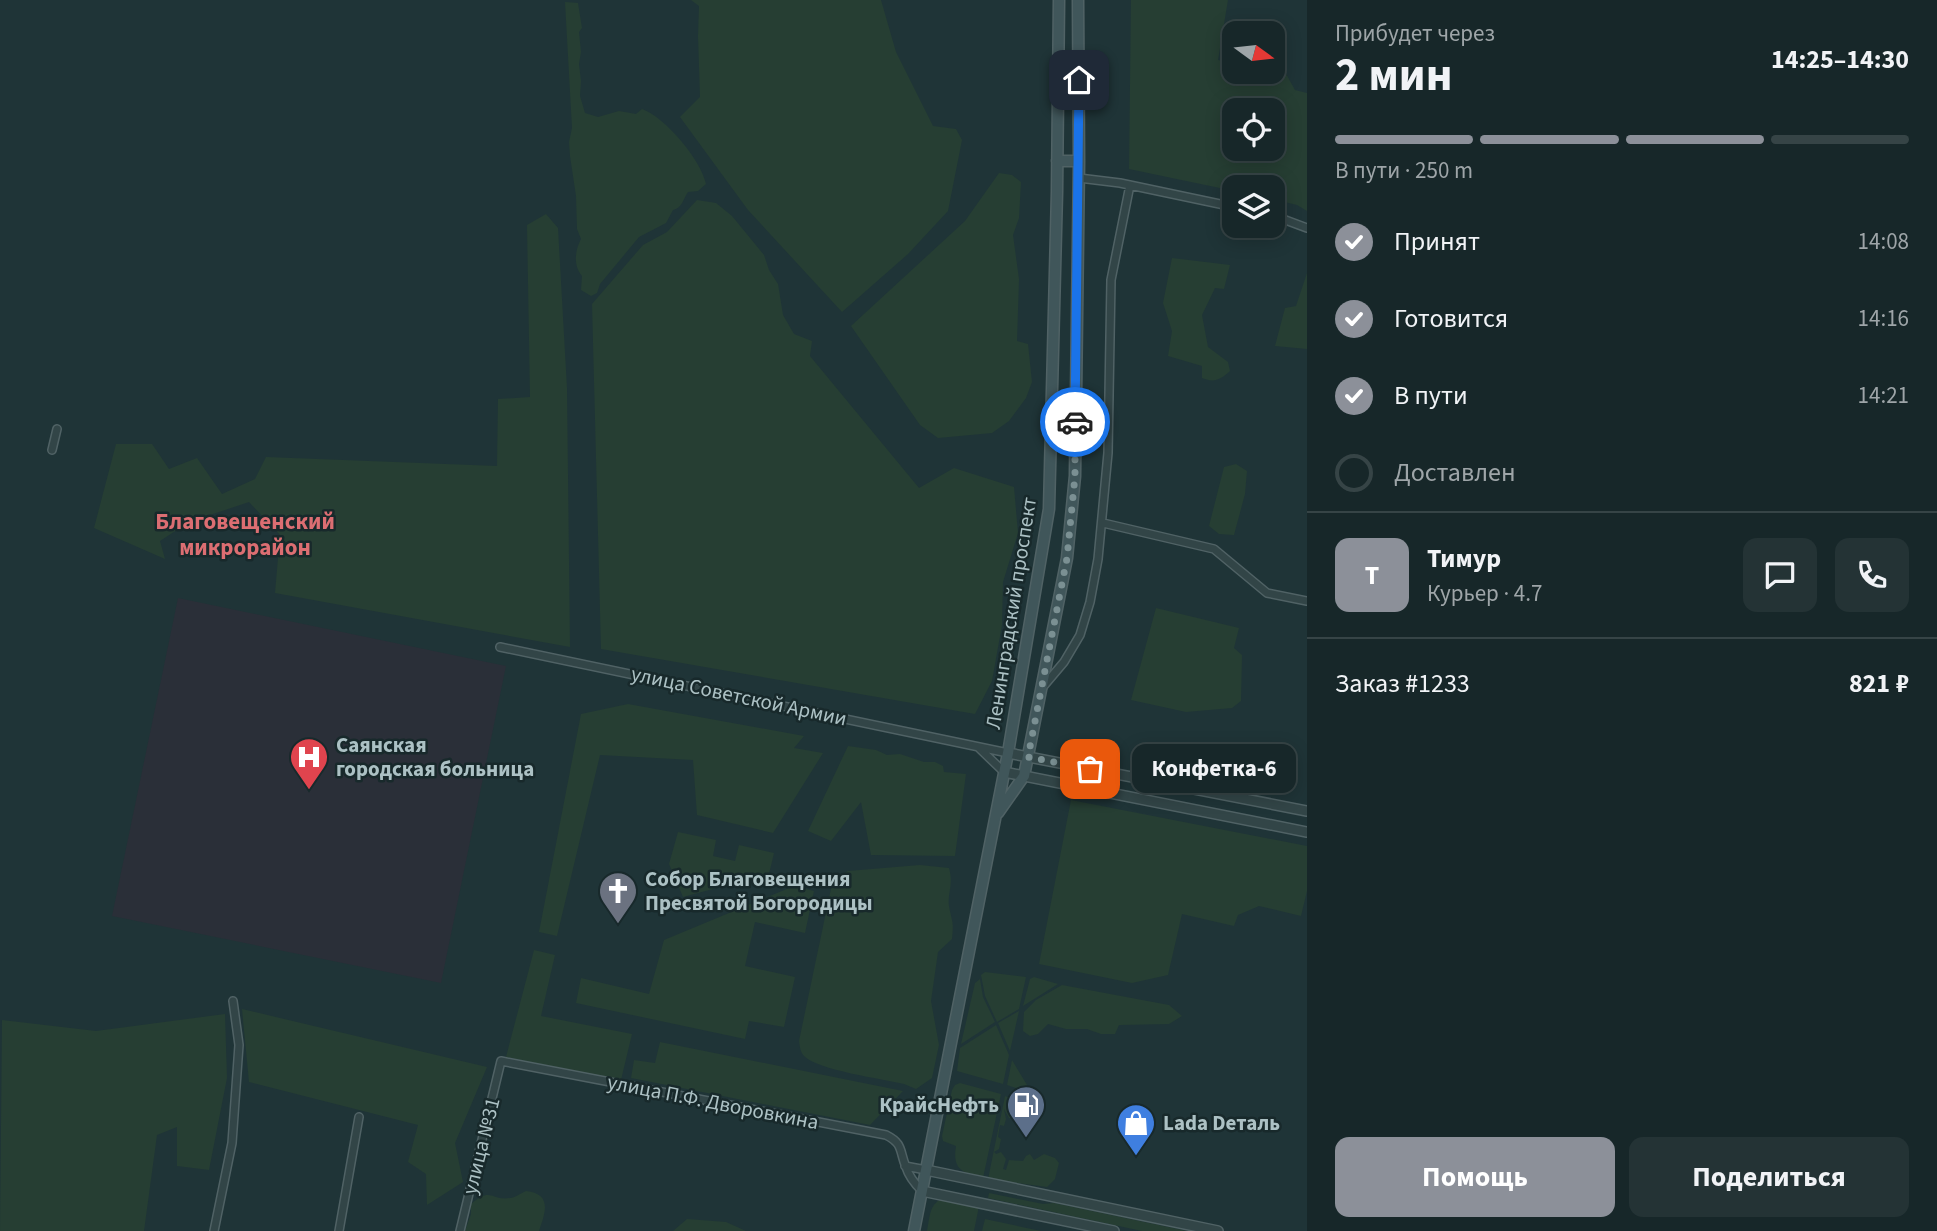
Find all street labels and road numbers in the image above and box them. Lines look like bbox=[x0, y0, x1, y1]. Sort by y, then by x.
street label: Ленинградский проспект bbox=[978, 494, 1044, 731]
street label: улица Советской Армии bbox=[628, 658, 850, 734]
street label: улица П.Ф. Дворовкина bbox=[605, 1067, 821, 1137]
street label: улица №31 bbox=[454, 1094, 508, 1198]

